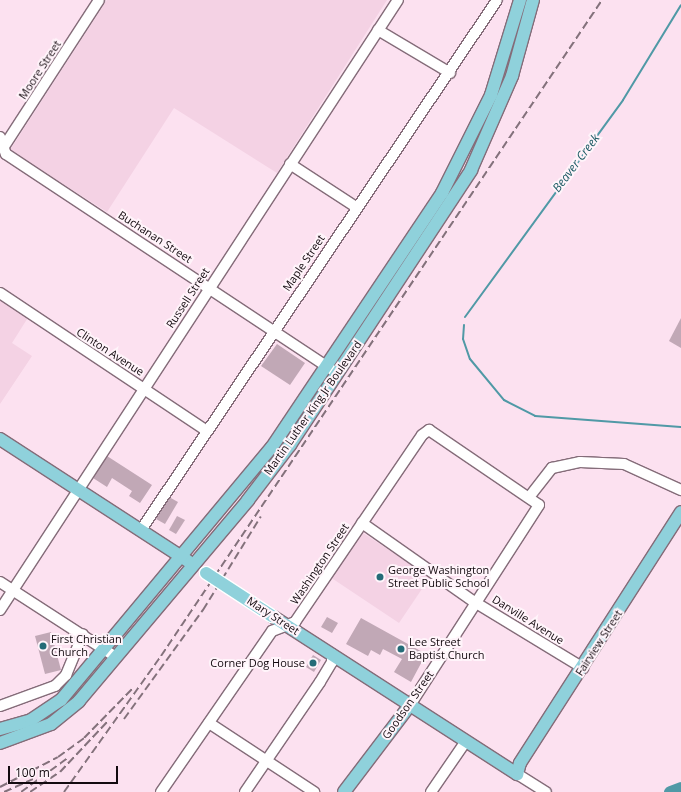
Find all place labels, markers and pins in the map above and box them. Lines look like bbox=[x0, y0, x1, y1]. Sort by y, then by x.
place label: George Washington Street Public School bbox=[388, 564, 489, 590]
marker: George Washington Street Public School bbox=[375, 572, 385, 582]
place label: First Christian Church bbox=[51, 633, 122, 659]
place label: Lee Street Baptist Church bbox=[409, 636, 485, 662]
marker: First Christian Church bbox=[38, 641, 48, 651]
marker: Lee Street Baptist Church bbox=[396, 644, 406, 654]
place label: Corner Dog House bbox=[210, 656, 305, 670]
marker: Corner Dog House bbox=[308, 658, 318, 668]

